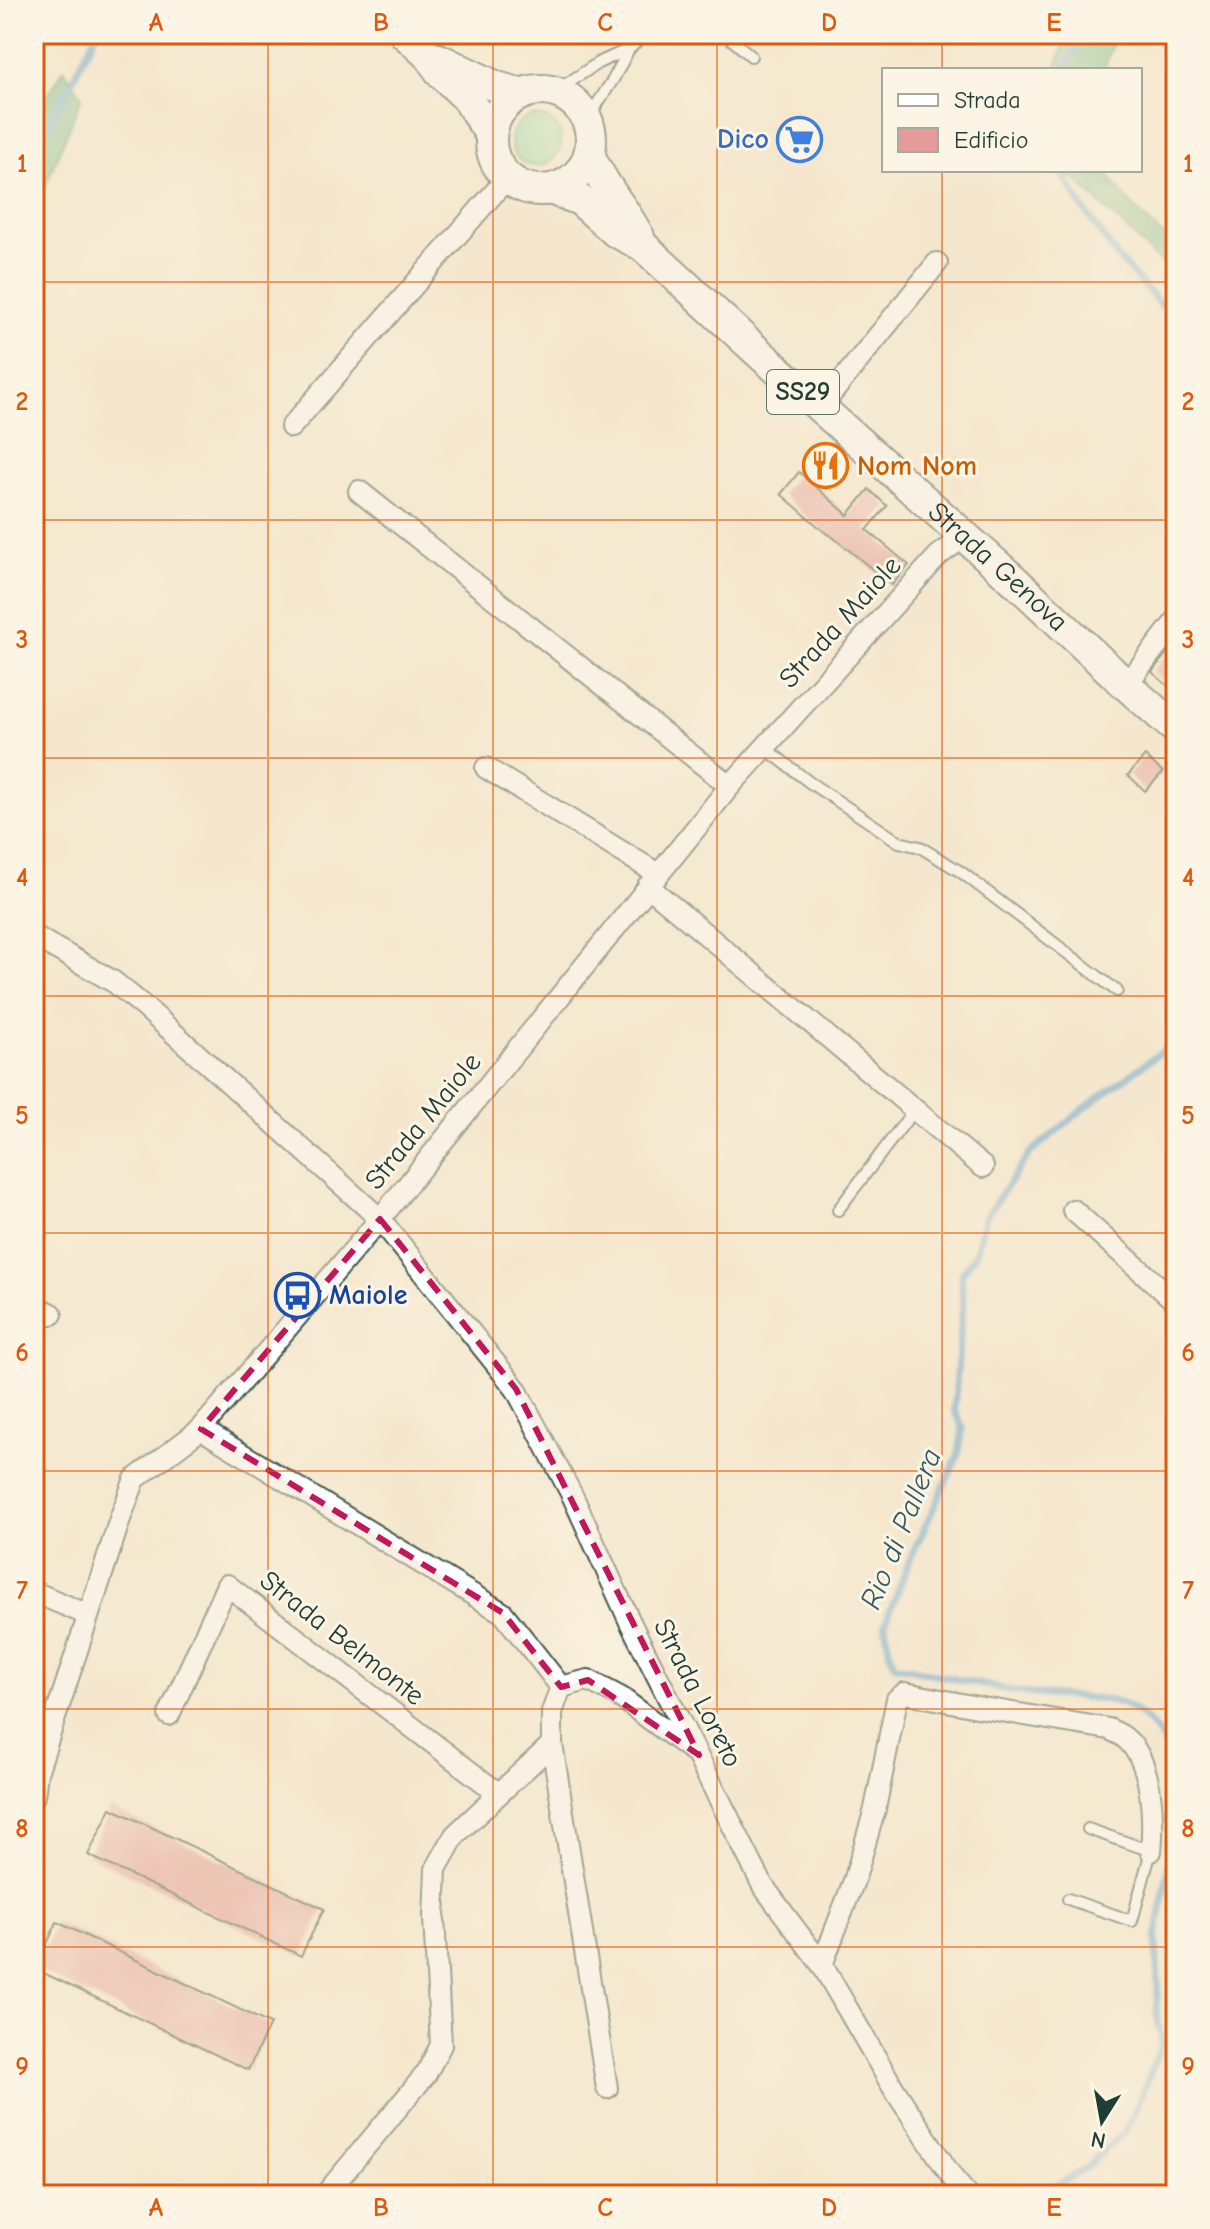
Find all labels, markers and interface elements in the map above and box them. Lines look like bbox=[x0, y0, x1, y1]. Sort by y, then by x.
text: A bbox=[149, 8, 164, 38]
text: B bbox=[373, 8, 389, 38]
text: C bbox=[597, 8, 613, 38]
text: D bbox=[821, 8, 837, 38]
text: E bbox=[1046, 8, 1062, 38]
legend bbox=[882, 68, 1142, 172]
text: Strada bbox=[954, 86, 1021, 114]
supermarket icon: Dico bbox=[776, 115, 824, 163]
place label: Dico bbox=[717, 123, 769, 155]
text: Edificio bbox=[954, 126, 1029, 154]
text: 1 bbox=[17, 149, 27, 179]
text: 1 bbox=[1183, 149, 1193, 179]
road number: SS29 bbox=[767, 370, 839, 414]
text: 2 bbox=[16, 387, 28, 417]
text: 2 bbox=[1182, 387, 1194, 417]
restaurant icon: Nom Nom bbox=[802, 442, 850, 490]
place label: Nom Nom bbox=[857, 450, 977, 482]
street label: Strada Genova bbox=[922, 496, 1074, 638]
street label: Strada Maiole bbox=[772, 549, 908, 695]
text: 3 bbox=[16, 625, 28, 655]
text: 3 bbox=[1182, 625, 1194, 655]
text: 4 bbox=[16, 863, 28, 893]
text: 4 bbox=[1182, 863, 1194, 893]
street label: Strada Maiole bbox=[358, 1046, 488, 1196]
text: 5 bbox=[15, 1101, 29, 1131]
text: 5 bbox=[1181, 1101, 1195, 1131]
bus stop icon: Maiole bbox=[274, 1271, 322, 1319]
place label: Maiole bbox=[329, 1279, 408, 1311]
text: 6 bbox=[15, 1338, 29, 1368]
text: 6 bbox=[1181, 1338, 1195, 1368]
water label: Rio di Pallera bbox=[853, 1444, 949, 1614]
street label: Strada Belmonte bbox=[254, 1564, 430, 1712]
text: 7 bbox=[16, 1576, 28, 1606]
text: 7 bbox=[1182, 1576, 1194, 1606]
street label: Strada Loreto bbox=[647, 1614, 749, 1772]
text: 8 bbox=[15, 1814, 29, 1844]
text: 8 bbox=[1181, 1814, 1195, 1844]
text: 9 bbox=[15, 2052, 29, 2082]
text: 9 bbox=[1181, 2052, 1195, 2082]
north arrow bbox=[1062, 2081, 1142, 2161]
text: N bbox=[1089, 2126, 1108, 2154]
text: A bbox=[149, 2193, 164, 2223]
text: B bbox=[373, 2193, 389, 2223]
text: C bbox=[597, 2193, 613, 2223]
text: D bbox=[821, 2193, 837, 2223]
text: E bbox=[1046, 2193, 1062, 2223]

